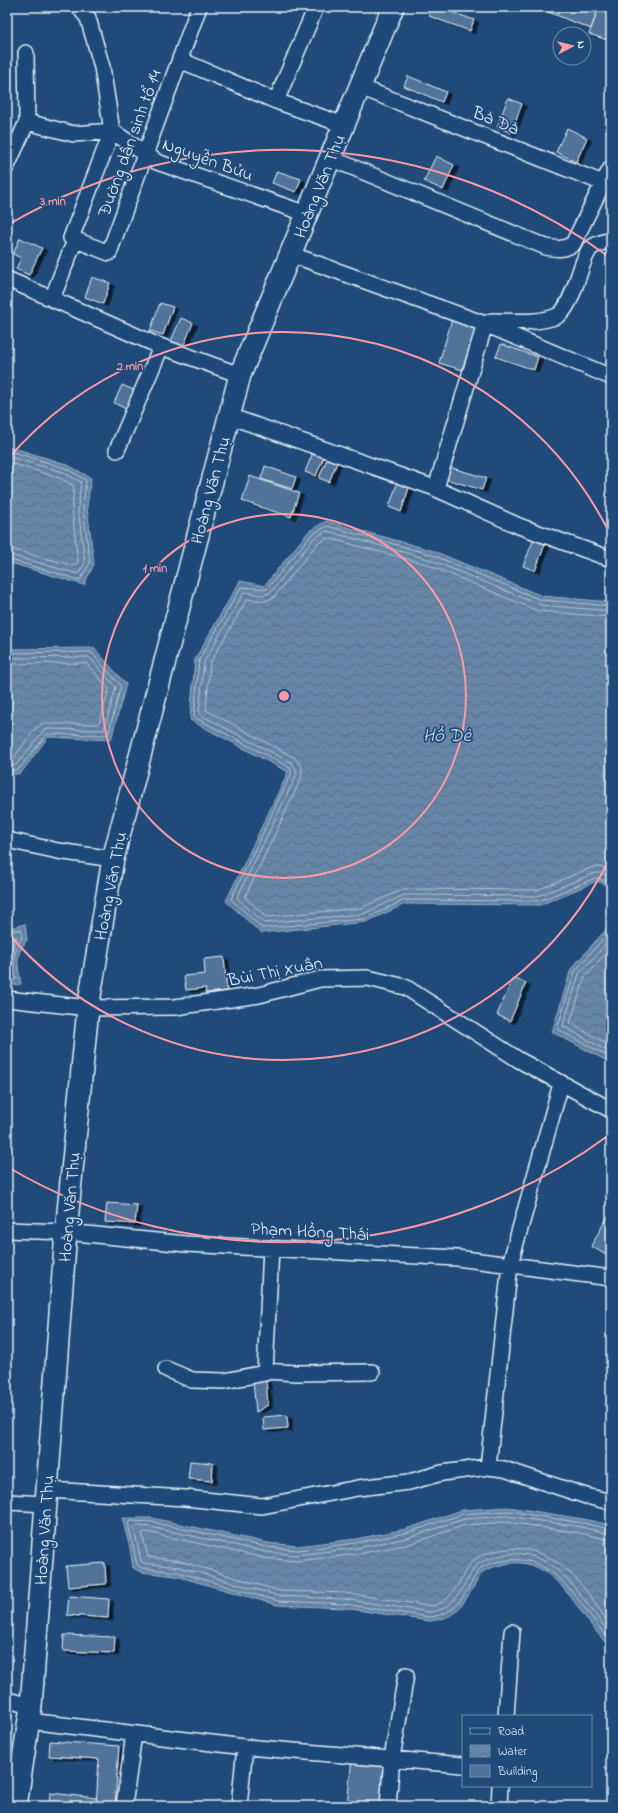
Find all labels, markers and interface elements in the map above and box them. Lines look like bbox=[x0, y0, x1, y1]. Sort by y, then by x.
north arrow bbox=[552, 26, 592, 66]
text: N bbox=[573, 40, 589, 50]
street label: Đường dân sinh tổ 14 bbox=[92, 66, 171, 222]
street label: Bà Đà bbox=[467, 100, 522, 143]
street label: Hoàng Văn Thụ bbox=[288, 131, 355, 243]
street label: Nguyễn Bửu bbox=[158, 132, 256, 190]
text: 3 min bbox=[39, 193, 66, 211]
text: 2 min bbox=[116, 358, 143, 376]
street label: Hoàng Văn Thụ bbox=[185, 434, 240, 547]
text: 1 min bbox=[143, 560, 167, 578]
centre of rings bbox=[277, 689, 291, 703]
water label: Hồ Dè bbox=[423, 723, 473, 750]
street label: Hoàng Văn Thụ bbox=[89, 830, 136, 943]
street label: Bùi Thị Xuân bbox=[225, 951, 325, 995]
street label: Hoàng Văn Thụ bbox=[53, 1151, 90, 1263]
street label: Phạm Hồng Thái bbox=[250, 1217, 370, 1250]
street label: Hoàng Văn Thụ bbox=[29, 1474, 64, 1586]
legend bbox=[462, 1715, 592, 1787]
text: Road bbox=[498, 1723, 524, 1741]
text: Water bbox=[498, 1743, 527, 1761]
text: Building bbox=[497, 1763, 537, 1782]

